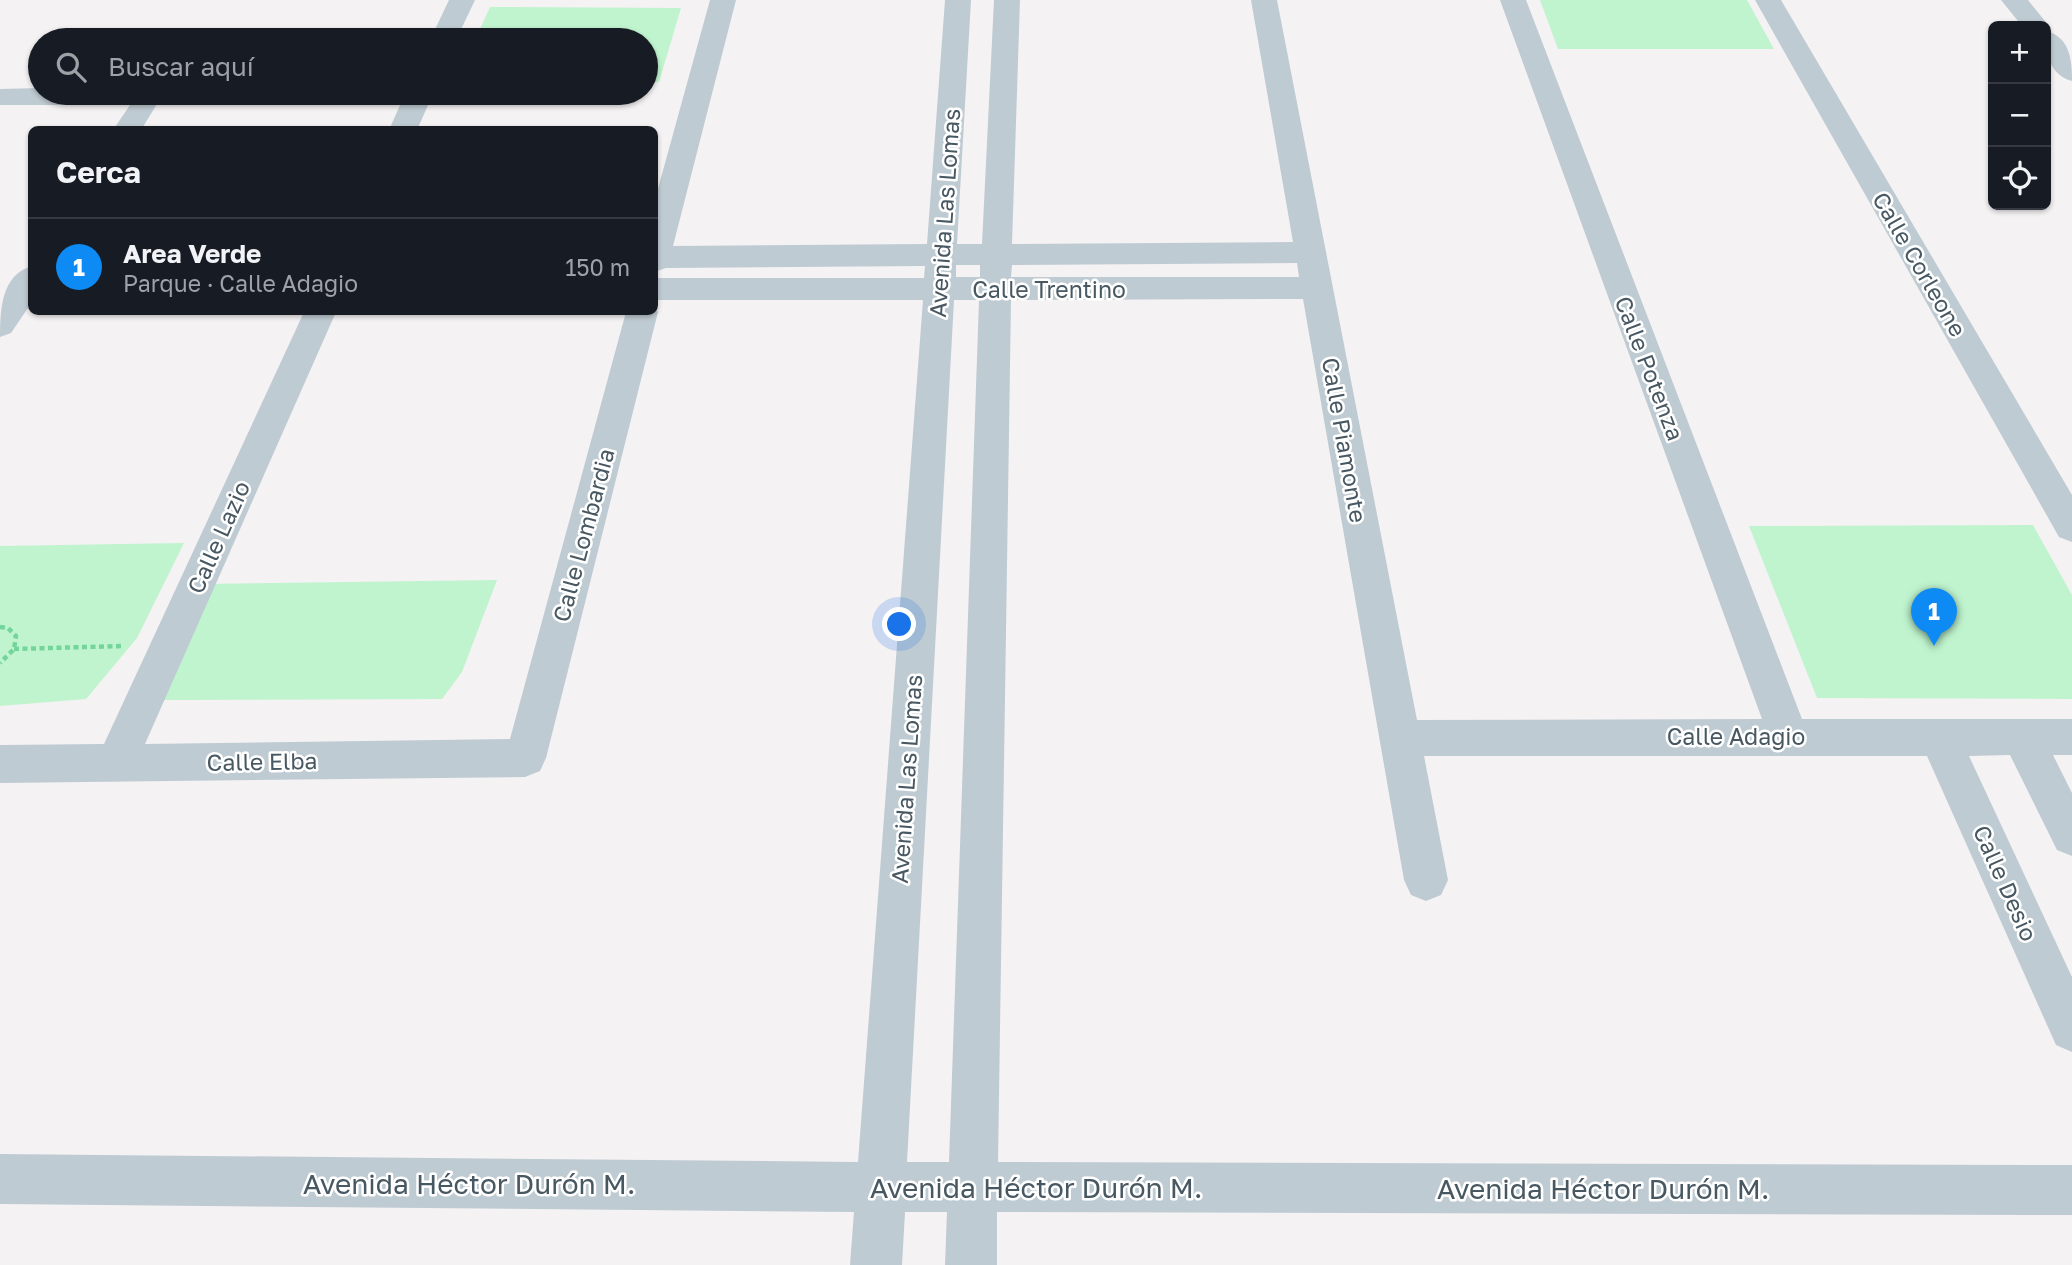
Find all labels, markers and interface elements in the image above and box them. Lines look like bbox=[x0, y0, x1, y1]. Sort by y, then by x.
map controls bbox=[1988, 21, 2051, 210]
button: + bbox=[1988, 21, 2051, 84]
search box bbox=[28, 28, 658, 105]
icon: search bbox=[52, 48, 90, 86]
text: Buscar aquí bbox=[108, 51, 254, 82]
button: − bbox=[1988, 84, 2051, 147]
street label: Avenida Las Lomas bbox=[923, 108, 965, 318]
button: locate bbox=[1988, 147, 2051, 210]
text: Cerca bbox=[56, 154, 141, 190]
street label: Calle Corleone bbox=[1867, 187, 1973, 341]
text: Area Verde bbox=[123, 238, 261, 269]
text: 1 bbox=[73, 253, 85, 281]
text: 150 m bbox=[565, 253, 630, 281]
text: Parque · Calle Adagio bbox=[123, 269, 358, 297]
street label: Calle Trentino bbox=[972, 275, 1126, 303]
street label: Calle Potenza bbox=[1610, 292, 1690, 444]
street label: Calle Piamonte bbox=[1317, 355, 1373, 525]
street label: Calle Lombardia bbox=[546, 445, 620, 625]
street label: Calle Lazio bbox=[181, 476, 255, 598]
pin: 1 bbox=[1911, 588, 1957, 646]
your location bbox=[882, 607, 916, 641]
street label: Avenida Las Lomas bbox=[885, 674, 927, 884]
street label: Calle Adagio bbox=[1667, 722, 1805, 750]
street label: Calle Elba bbox=[206, 746, 318, 776]
street label: Calle Desio bbox=[1968, 821, 2044, 945]
street label: Avenida Héctor Durón M. bbox=[303, 1167, 635, 1200]
street label: Avenida Héctor Durón M. bbox=[870, 1171, 1202, 1204]
street label: Avenida Héctor Durón M. bbox=[1437, 1172, 1769, 1205]

